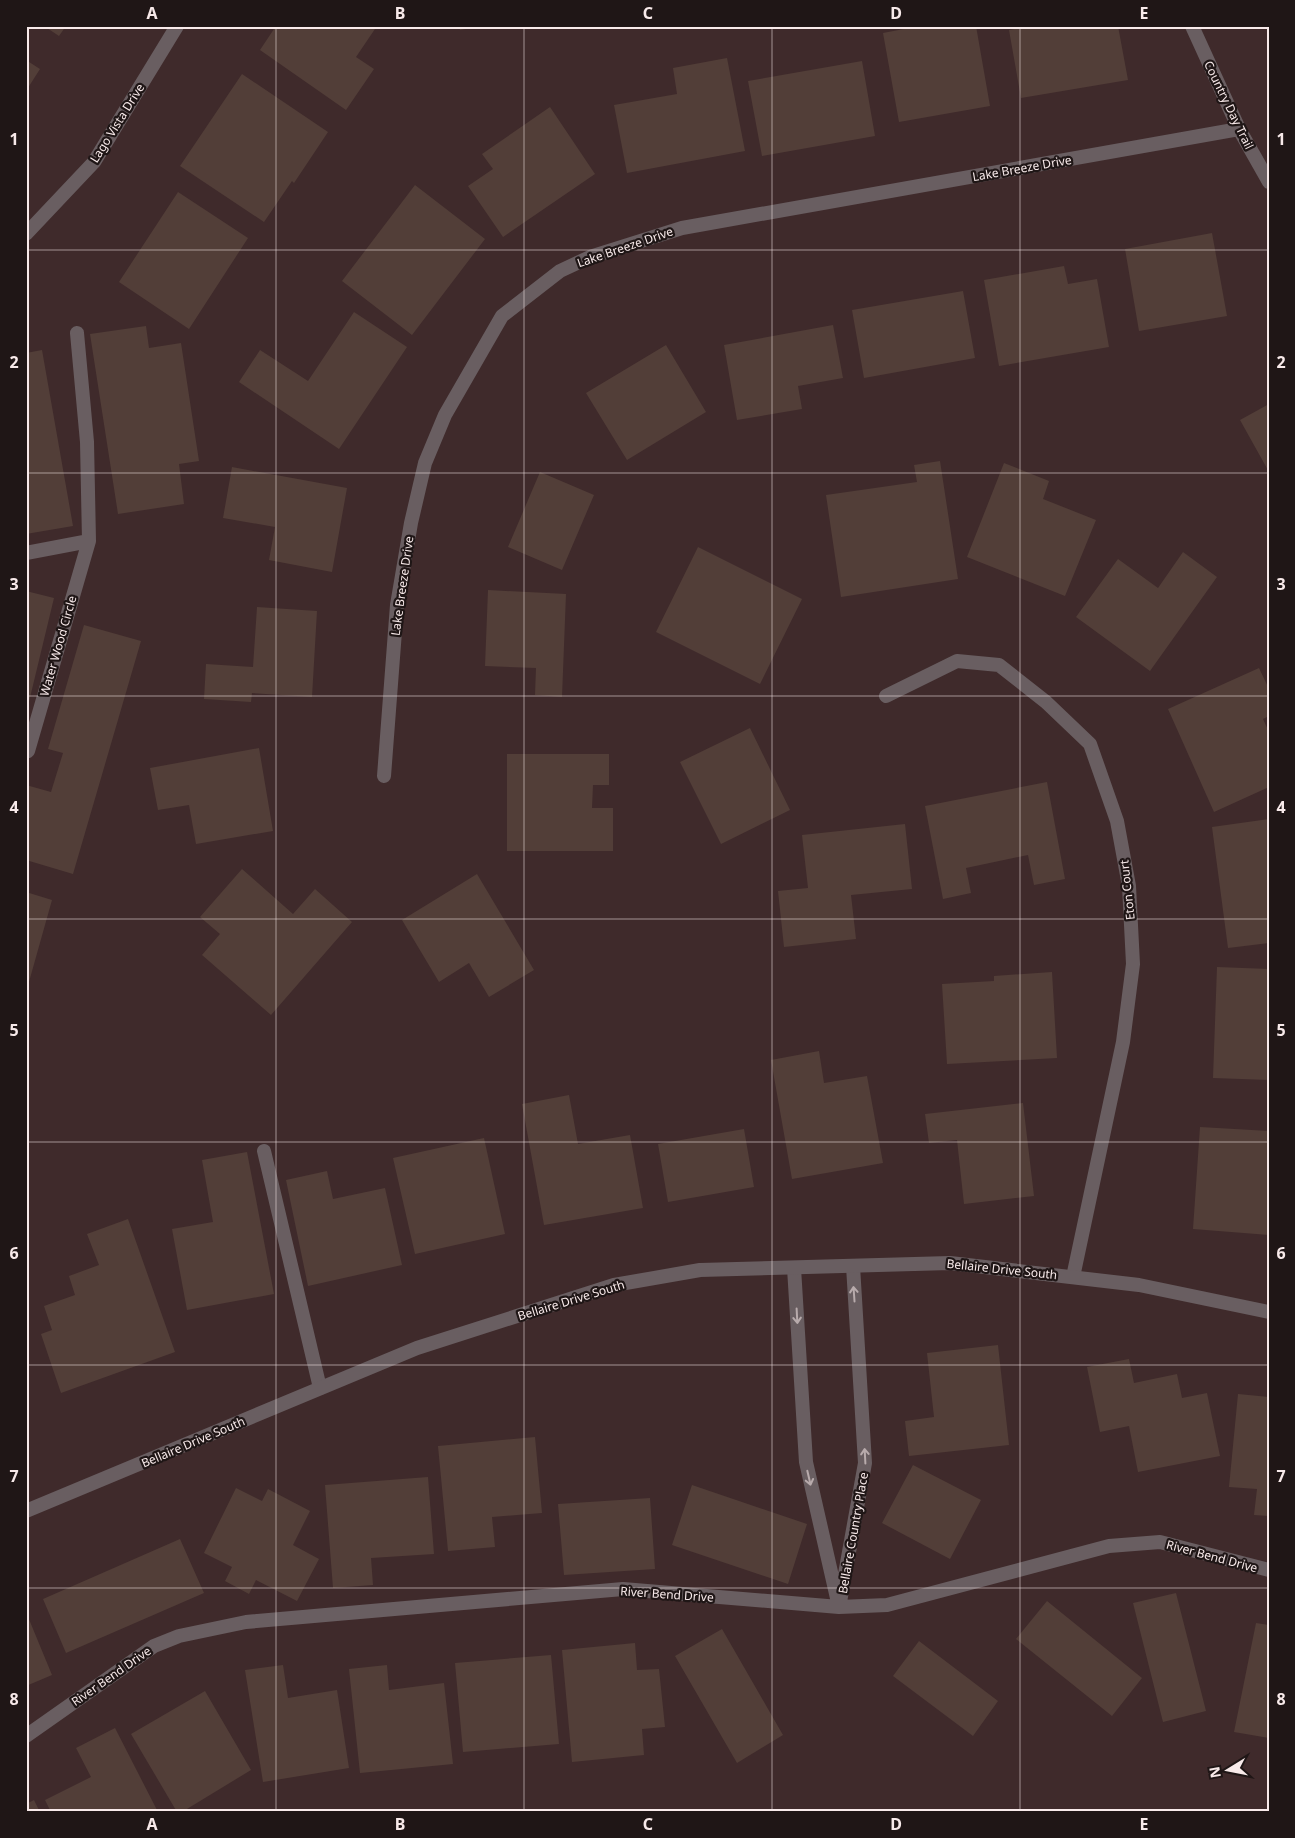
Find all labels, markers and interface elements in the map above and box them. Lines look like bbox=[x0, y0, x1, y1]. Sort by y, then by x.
text: A bbox=[146, 2, 158, 24]
text: B bbox=[395, 2, 405, 24]
text: C bbox=[643, 2, 653, 24]
text: D bbox=[890, 2, 902, 24]
text: E bbox=[1140, 2, 1149, 24]
street label: Country Day Trail bbox=[1200, 58, 1258, 152]
street label: Lago Vista Drive bbox=[86, 80, 148, 166]
text: 1 bbox=[9, 128, 19, 150]
text: 1 bbox=[1276, 128, 1286, 150]
street label: Lake Breeze Drive bbox=[971, 151, 1073, 185]
street label: Lake Breeze Drive bbox=[575, 223, 675, 271]
text: 2 bbox=[9, 351, 19, 373]
text: 2 bbox=[1276, 351, 1286, 373]
street label: Lake Breeze Drive bbox=[387, 535, 417, 637]
text: 3 bbox=[9, 573, 19, 595]
text: 3 bbox=[1276, 573, 1286, 595]
street label: Water Wood Circle bbox=[36, 594, 81, 698]
text: 4 bbox=[9, 796, 19, 818]
text: 4 bbox=[1276, 796, 1286, 818]
street label: Eton Court bbox=[1115, 858, 1139, 921]
text: 5 bbox=[9, 1019, 19, 1041]
text: 5 bbox=[1276, 1019, 1286, 1041]
text: 6 bbox=[9, 1242, 19, 1264]
text: 6 bbox=[1276, 1242, 1286, 1264]
street label: Bellaire Drive South bbox=[946, 1255, 1058, 1283]
street label: Bellaire Drive South bbox=[515, 1276, 627, 1324]
one-way arrow bbox=[850, 1286, 859, 1302]
one-way arrow bbox=[792, 1308, 801, 1324]
street label: Bellaire Drive South bbox=[139, 1412, 247, 1472]
one-way arrow bbox=[860, 1448, 869, 1464]
text: 7 bbox=[9, 1465, 19, 1487]
text: 7 bbox=[1276, 1465, 1286, 1487]
one-way arrow bbox=[805, 1470, 814, 1486]
street label: Bellaire Country Place bbox=[834, 1471, 872, 1595]
street label: River Bend Drive bbox=[1165, 1536, 1260, 1576]
street label: River Bend Drive bbox=[620, 1582, 715, 1606]
street label: River Bend Drive bbox=[68, 1642, 154, 1710]
text: 8 bbox=[9, 1688, 19, 1710]
text: 8 bbox=[1276, 1688, 1286, 1710]
north arrow bbox=[1202, 1746, 1252, 1796]
text: N bbox=[1204, 1765, 1225, 1780]
text: A bbox=[146, 1813, 158, 1835]
text: B bbox=[395, 1813, 405, 1835]
text: C bbox=[643, 1813, 653, 1835]
text: D bbox=[890, 1813, 902, 1835]
text: E bbox=[1140, 1813, 1149, 1835]

